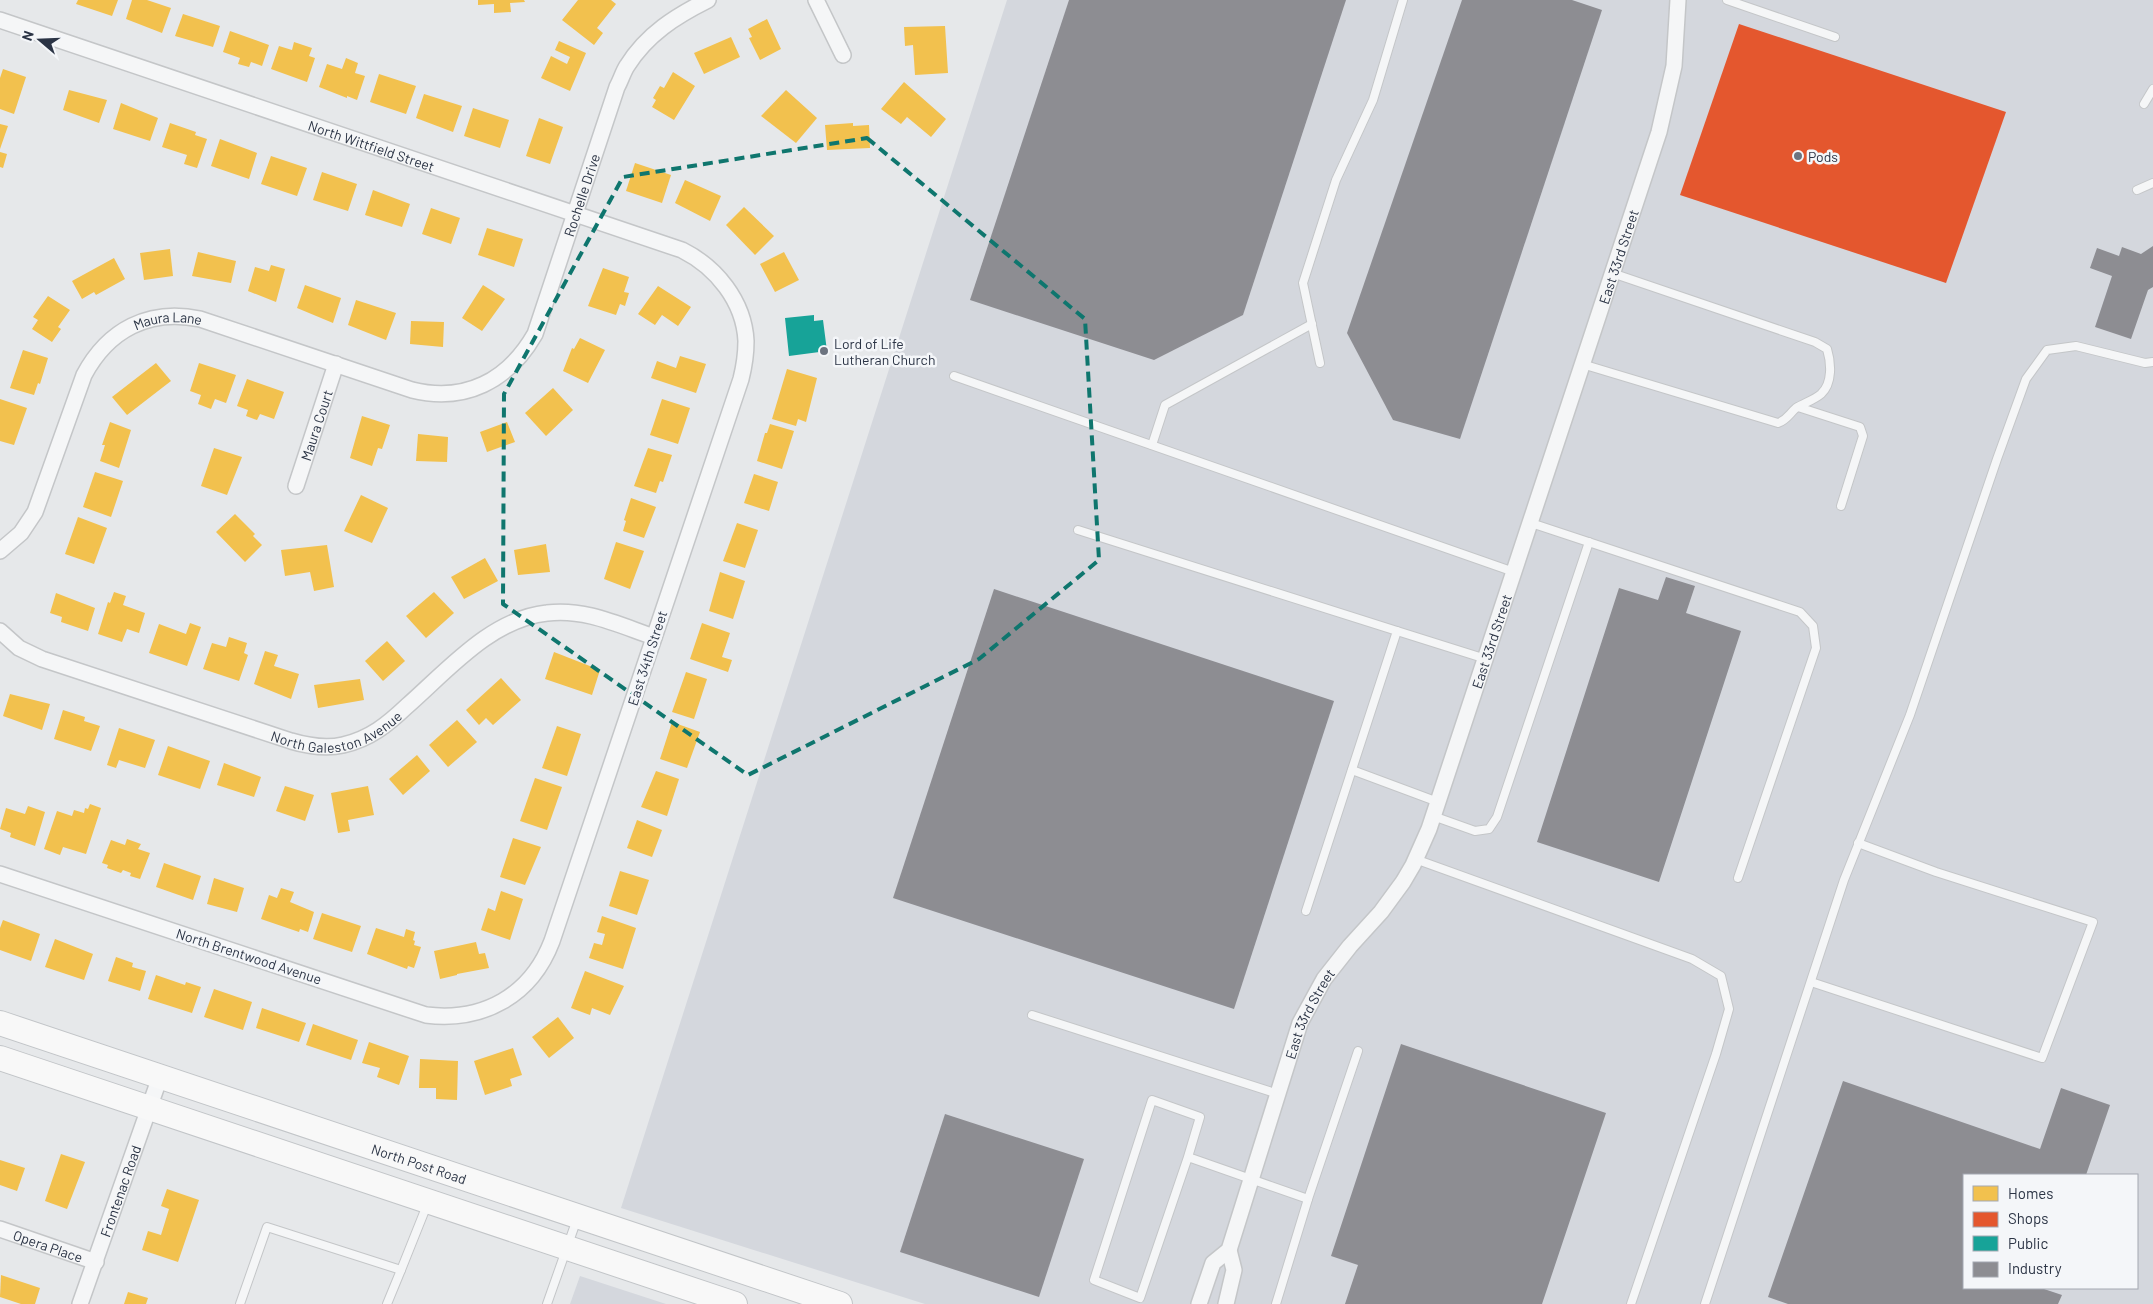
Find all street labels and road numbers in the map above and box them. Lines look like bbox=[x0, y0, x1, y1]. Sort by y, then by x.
street label: North Wittfield Street bbox=[306, 116, 437, 174]
street label: Rochelle Drive bbox=[559, 151, 603, 239]
street label: East 33rd Street bbox=[1594, 207, 1641, 306]
street label: Maura Lane bbox=[131, 308, 204, 333]
street label: Maura Court bbox=[296, 387, 336, 463]
street label: East 33rd Street bbox=[1467, 592, 1514, 691]
street label: East 34th Street bbox=[624, 608, 670, 708]
street label: North Galeston Avenue bbox=[269, 707, 405, 755]
street label: North Brentwood Avenue bbox=[174, 924, 324, 988]
street label: East 33rd Street bbox=[1281, 965, 1338, 1061]
street label: North Post Road bbox=[369, 1139, 469, 1187]
street label: Frontenac Road bbox=[96, 1143, 144, 1239]
street label: Opera Place bbox=[11, 1226, 85, 1265]

